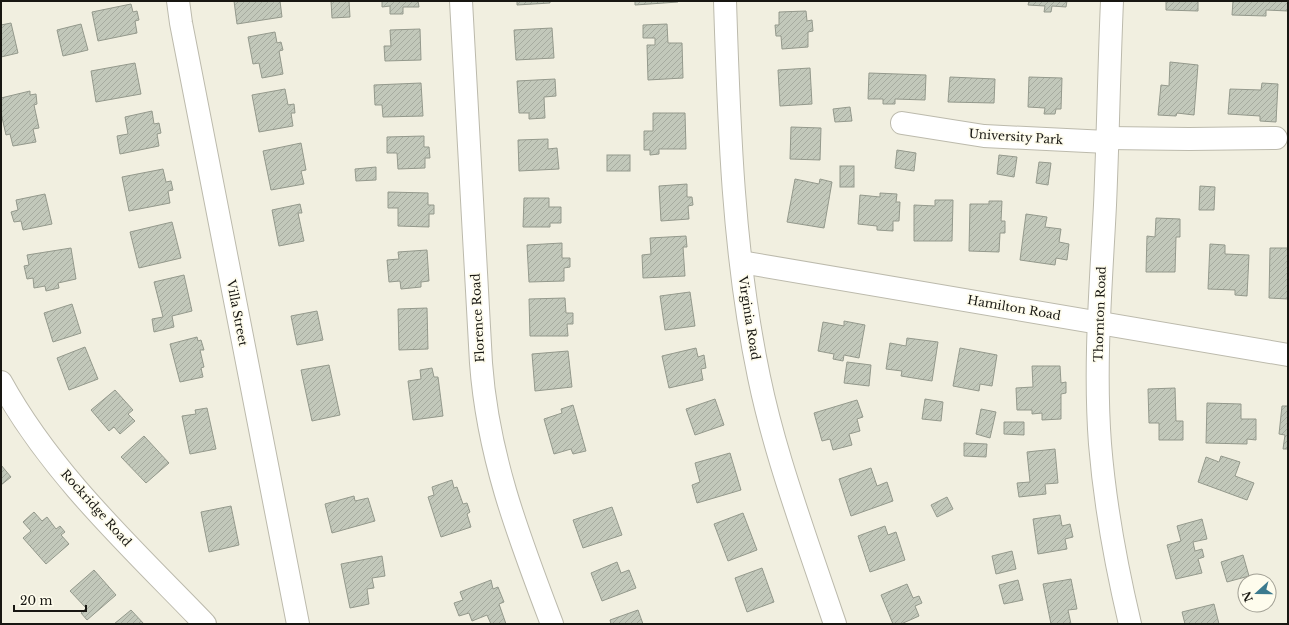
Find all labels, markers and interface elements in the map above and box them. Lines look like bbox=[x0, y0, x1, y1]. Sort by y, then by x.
street label: University Park bbox=[968, 126, 1064, 147]
street label: Thornton Road bbox=[1090, 266, 1109, 362]
street label: Florence Road bbox=[468, 273, 487, 363]
street label: Virginia Road bbox=[735, 274, 764, 361]
street label: Villa Street bbox=[224, 277, 251, 348]
street label: Hamilton Road bbox=[966, 292, 1062, 323]
street label: Rockridge Road bbox=[58, 466, 135, 549]
north arrow bbox=[1237, 573, 1277, 613]
scale bar bbox=[14, 587, 86, 613]
text: N bbox=[1239, 589, 1256, 604]
text: 20 m bbox=[20, 593, 52, 608]

